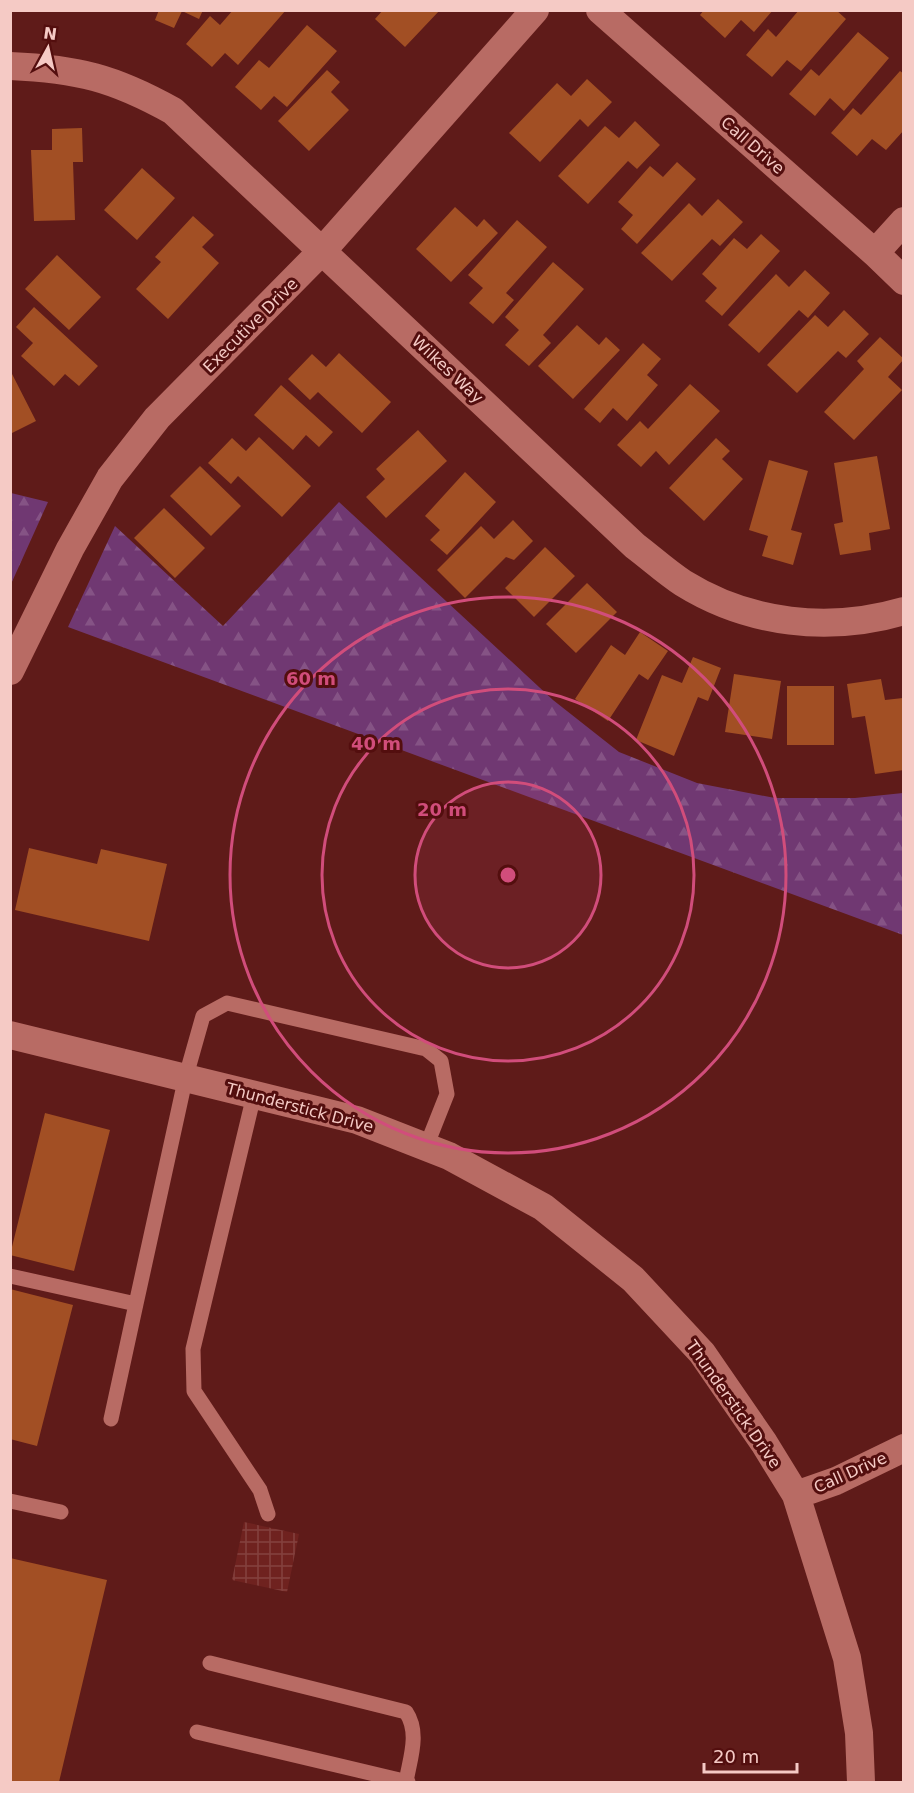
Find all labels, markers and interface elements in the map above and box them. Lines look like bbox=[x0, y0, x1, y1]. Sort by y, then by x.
north arrow bbox=[18, 18, 78, 78]
text: N bbox=[42, 23, 58, 44]
street label: Call Drive bbox=[717, 113, 788, 178]
street label: Executive Drive bbox=[199, 274, 301, 376]
street label: Wilkes Way bbox=[408, 332, 487, 407]
text: 60 m bbox=[286, 668, 336, 689]
text: 40 m bbox=[351, 733, 401, 754]
text: 20 m bbox=[417, 799, 467, 820]
centre of rings bbox=[498, 865, 518, 885]
street label: Thunderstick Drive bbox=[223, 1078, 376, 1136]
street label: Thunderstick Drive bbox=[682, 1336, 785, 1472]
street label: Call Drive bbox=[811, 1448, 890, 1497]
scale bar bbox=[704, 1736, 797, 1774]
text: 20 m bbox=[713, 1746, 759, 1767]

